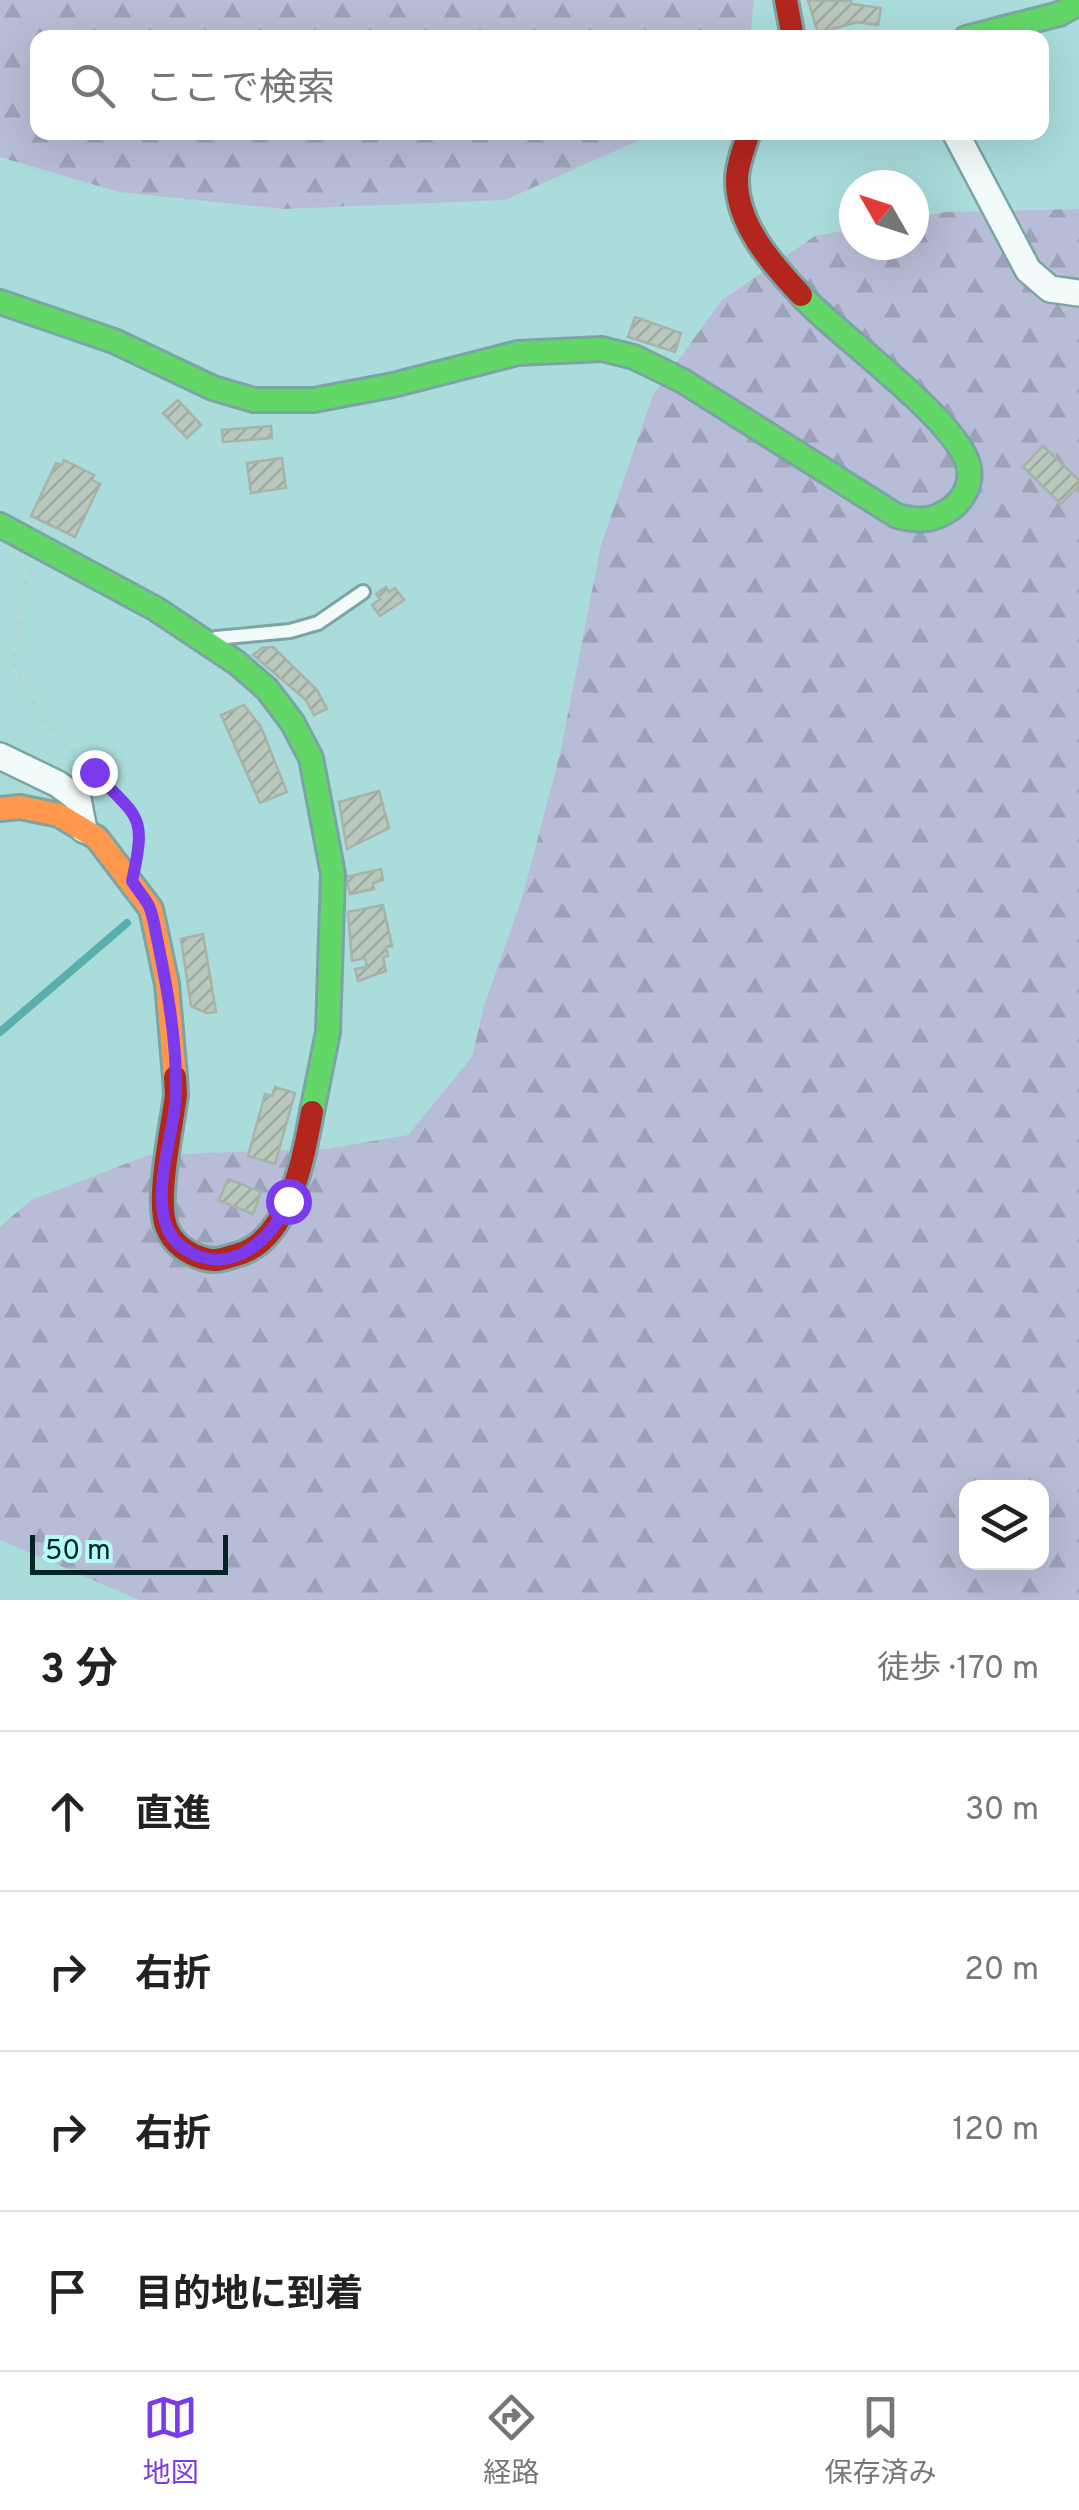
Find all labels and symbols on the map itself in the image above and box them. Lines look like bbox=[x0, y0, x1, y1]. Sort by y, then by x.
north arrow bbox=[839, 170, 929, 260]
route end bbox=[72, 750, 118, 796]
route start bbox=[266, 1179, 312, 1225]
scale bar bbox=[30, 1530, 228, 1574]

